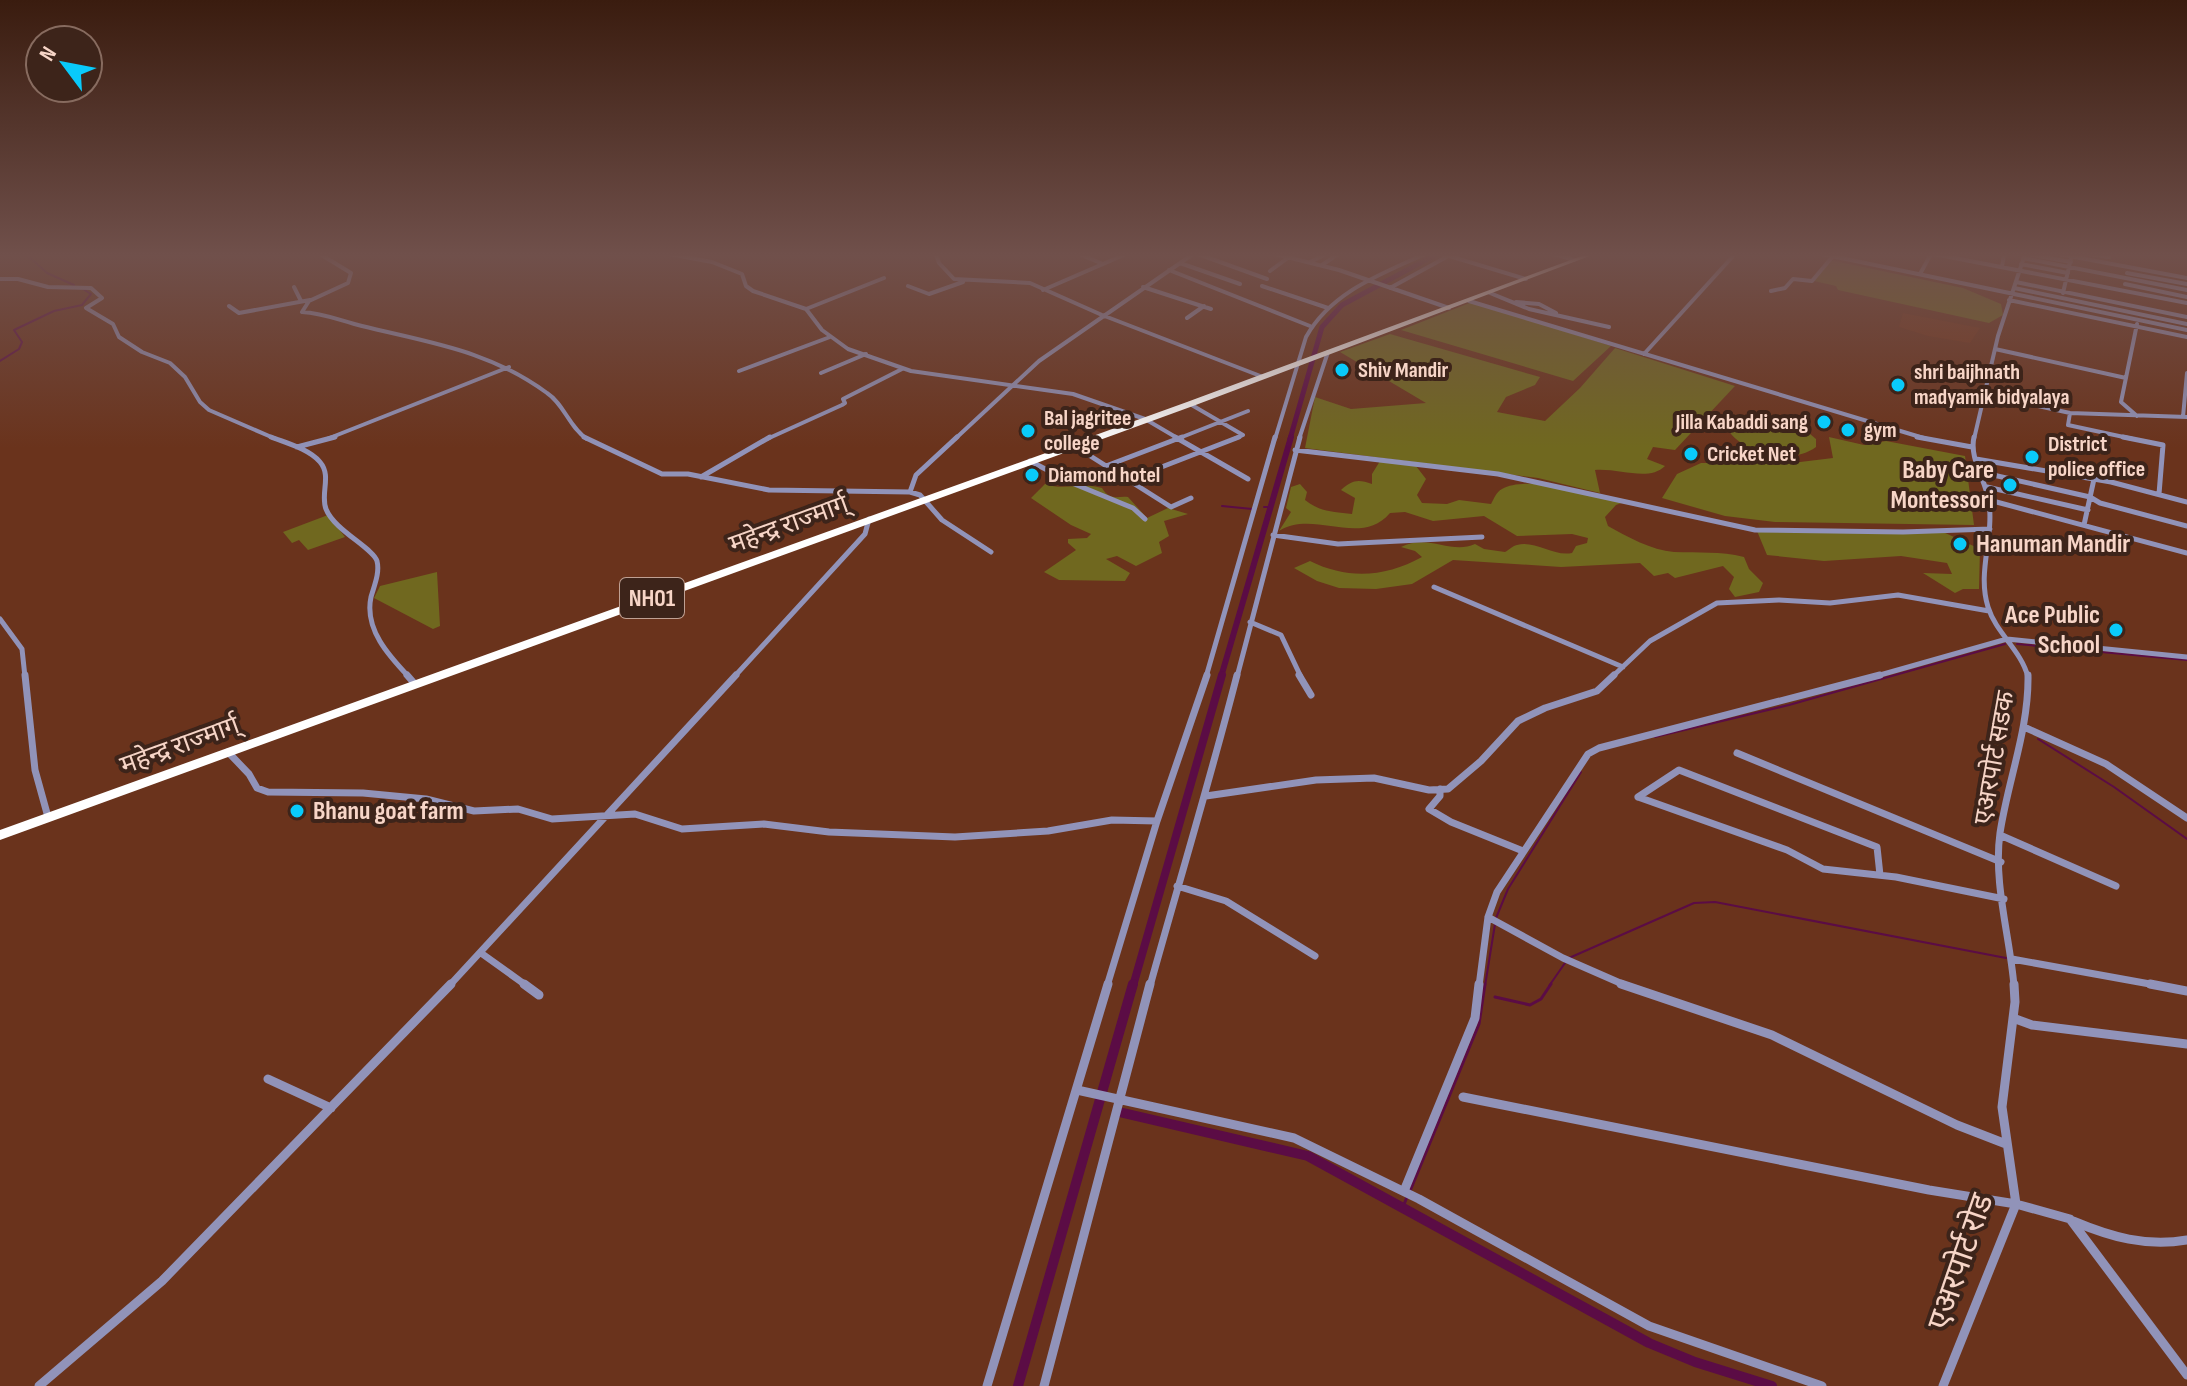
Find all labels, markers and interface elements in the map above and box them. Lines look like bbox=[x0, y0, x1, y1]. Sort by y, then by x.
north arrow bbox=[24, 24, 104, 104]
text: N bbox=[34, 42, 63, 66]
place label: Shiv Mandir bbox=[1358, 357, 1449, 384]
place label: shri baijhnath madyamik bidyalaya bbox=[1914, 359, 2069, 411]
marker: Shiv Mandir bbox=[1333, 361, 1351, 379]
marker: shri baijhnath madyamik bidyalaya bbox=[1889, 376, 1907, 394]
place label: Bal jagritee college bbox=[1044, 405, 1131, 457]
place label: Jilla Kabaddi sang bbox=[1674, 409, 1808, 436]
marker: Jilla Kabaddi sang bbox=[1815, 413, 1833, 431]
place label: gym bbox=[1864, 417, 1897, 444]
marker: gym bbox=[1839, 421, 1857, 439]
marker: Bal jagritee college bbox=[1019, 422, 1037, 440]
place label: District police office bbox=[2048, 431, 2145, 483]
place label: Cricket Net bbox=[1707, 441, 1796, 468]
marker: Cricket Net bbox=[1682, 445, 1700, 463]
marker: District police office bbox=[2023, 448, 2041, 466]
place label: Baby Care Montessori bbox=[1891, 455, 1994, 516]
place label: Diamond hotel bbox=[1048, 462, 1160, 489]
marker: Diamond hotel bbox=[1023, 466, 1041, 484]
marker: Baby Care Montessori bbox=[2001, 476, 2019, 494]
street label: महेन्द्र राज्मार्ग् bbox=[725, 487, 857, 561]
place label: Hanuman Mandir bbox=[1976, 529, 2130, 560]
marker: Hanuman Mandir bbox=[1951, 535, 1969, 553]
road number: NH01 bbox=[620, 578, 684, 618]
place label: Ace Public School bbox=[2004, 600, 2100, 661]
marker: Ace Public School bbox=[2107, 621, 2125, 639]
street label: एअरपोर्ट सडक bbox=[1967, 688, 2022, 827]
street label: महेन्द्र राज्मार्ग् bbox=[116, 708, 248, 782]
place label: Bhanu goat farm bbox=[313, 796, 464, 827]
marker: Bhanu goat farm bbox=[288, 802, 306, 820]
street label: एअरपोर्ट रोड bbox=[1920, 1188, 2003, 1335]

